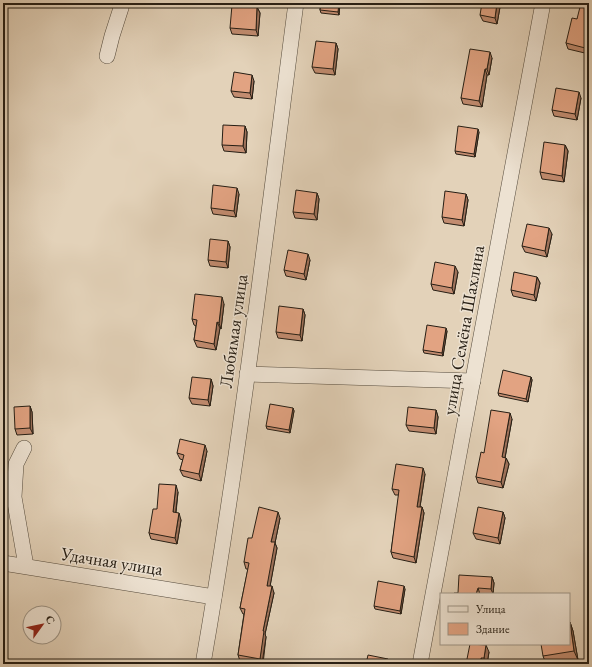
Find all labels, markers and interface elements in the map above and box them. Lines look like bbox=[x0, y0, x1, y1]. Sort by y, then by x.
street label: улица Семёна Шахлина bbox=[437, 242, 489, 417]
street label: Любимая улица bbox=[214, 272, 252, 389]
street label: Удачная улица bbox=[58, 541, 165, 581]
legend bbox=[440, 593, 570, 645]
text: Улица bbox=[475, 601, 506, 617]
north arrow bbox=[22, 605, 62, 645]
text: С bbox=[42, 612, 58, 627]
text: Здание bbox=[476, 621, 510, 637]

